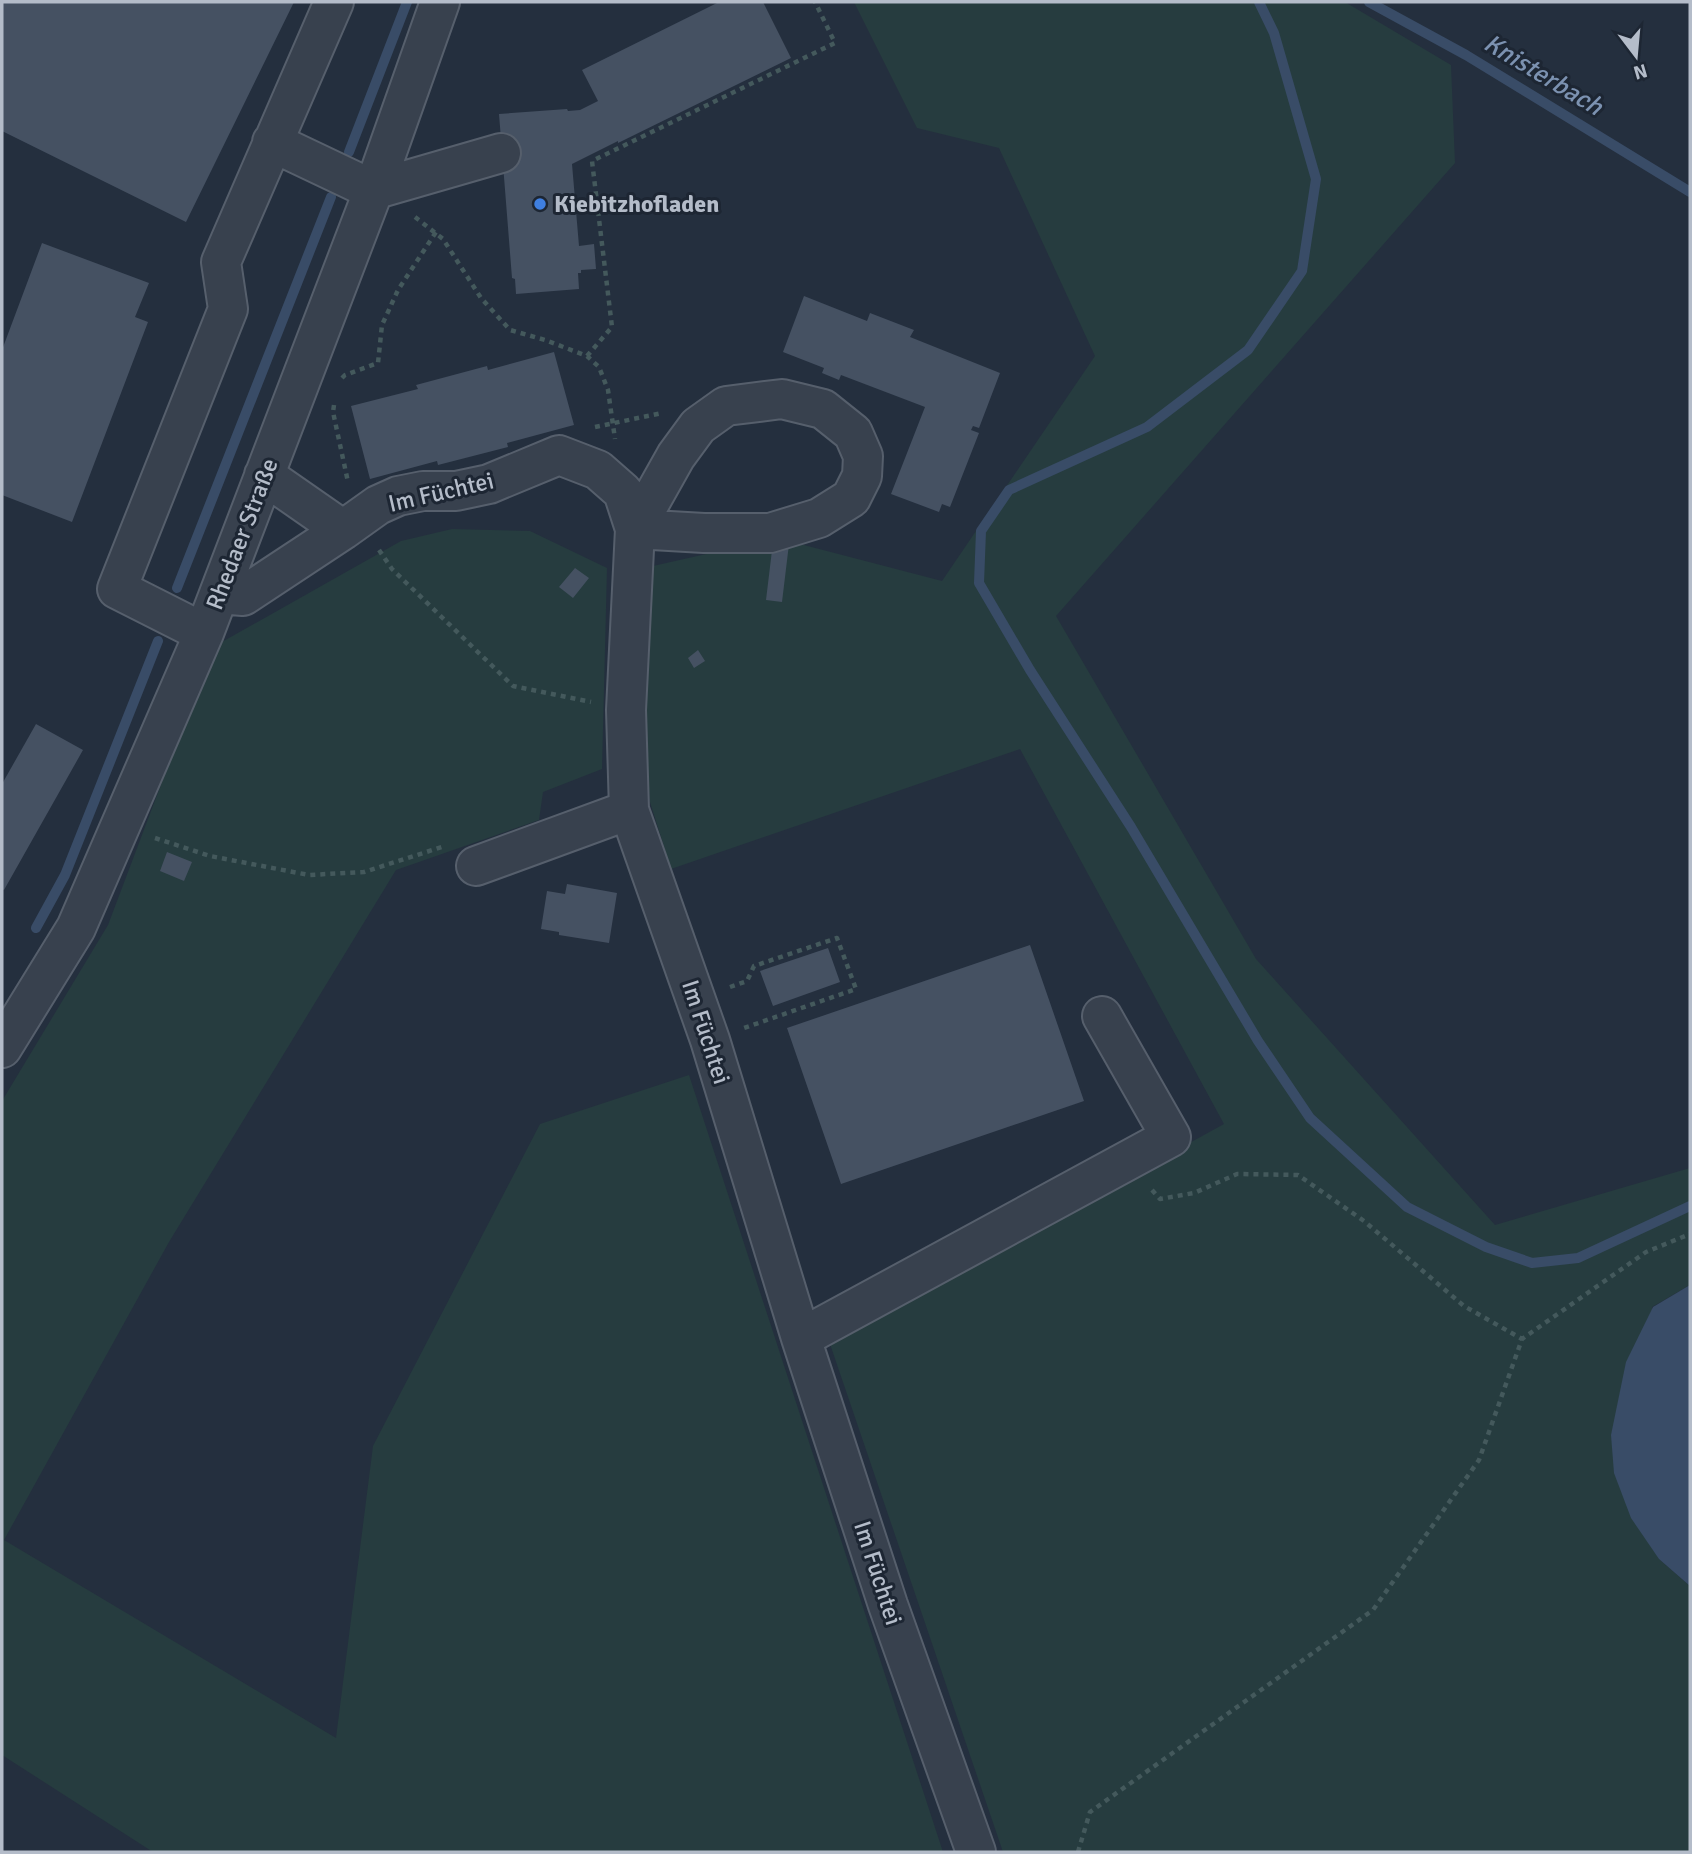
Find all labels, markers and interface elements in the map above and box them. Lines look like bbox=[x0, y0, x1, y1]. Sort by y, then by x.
north arrow bbox=[1601, 21, 1671, 91]
water label: Knisterbach bbox=[1478, 27, 1609, 123]
text: N bbox=[1631, 58, 1650, 85]
place label: Kiebitzhofladen bbox=[554, 189, 719, 219]
marker: Kiebitzhofladen bbox=[532, 196, 548, 212]
street label: Rhedaer Straße bbox=[199, 454, 285, 614]
street label: Im Füchtei bbox=[385, 465, 497, 519]
street label: Im Füchtei bbox=[675, 976, 737, 1088]
street label: Im Füchtei bbox=[847, 1517, 909, 1629]

